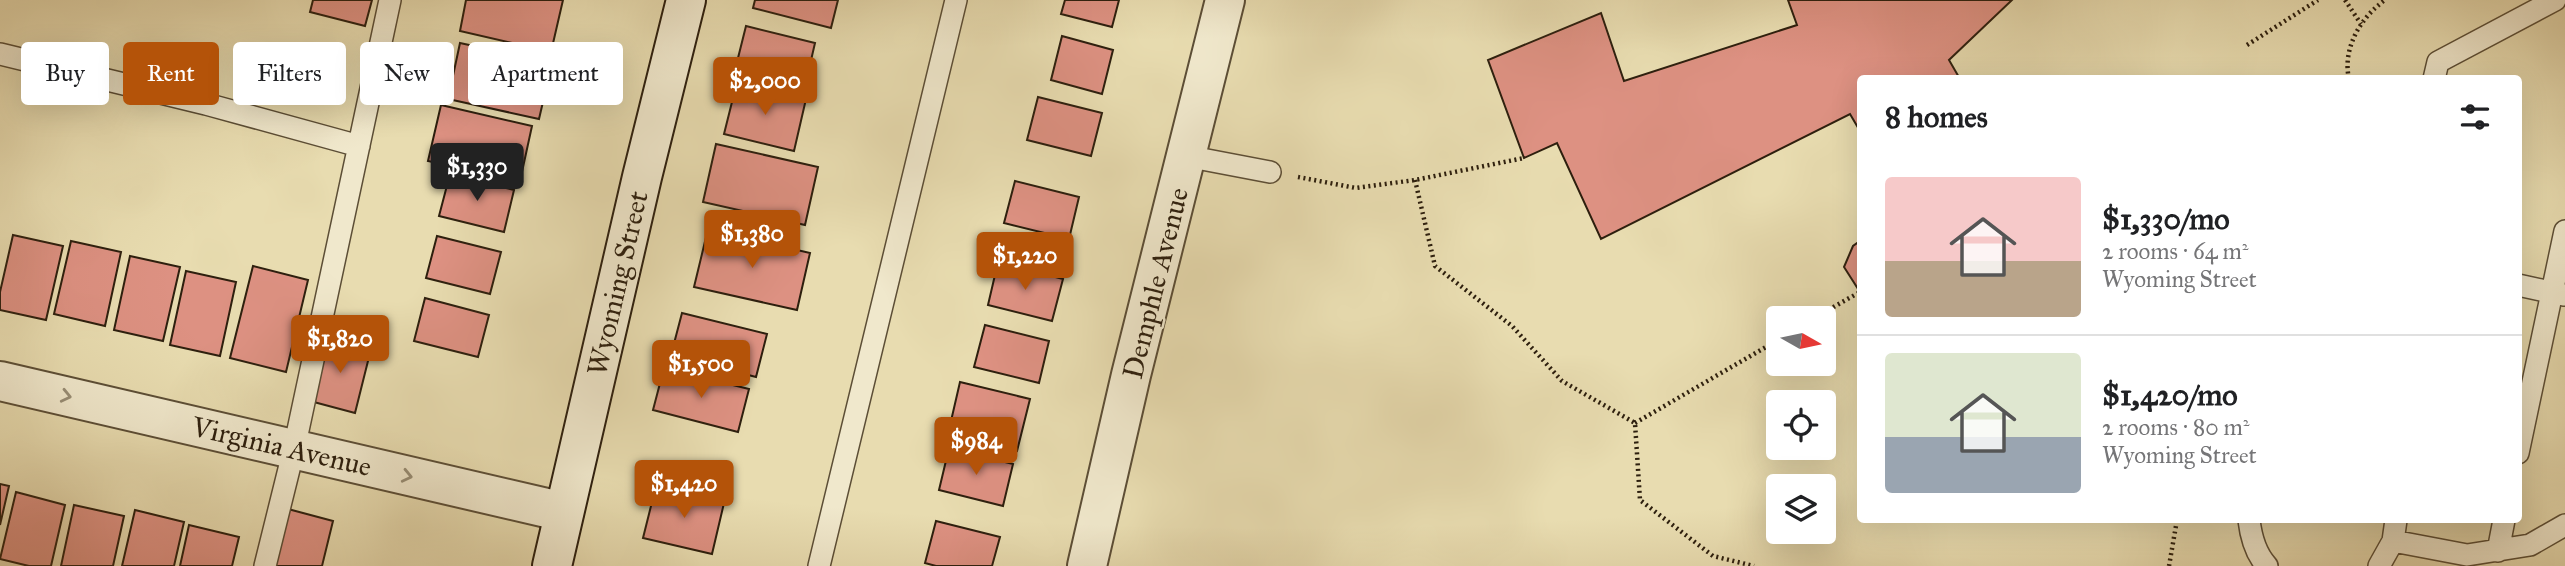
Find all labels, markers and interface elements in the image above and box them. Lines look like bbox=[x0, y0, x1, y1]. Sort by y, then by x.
chip: Buy bbox=[21, 42, 109, 105]
chip: Rent bbox=[123, 42, 219, 105]
chip: Filters bbox=[233, 42, 346, 105]
chip: New bbox=[360, 42, 454, 105]
chip: Apartment bbox=[468, 42, 623, 105]
pin: $2,000 bbox=[708, 58, 822, 117]
text: $2,000 bbox=[729, 66, 801, 94]
icon: filters bbox=[2456, 98, 2494, 136]
text: 8 homes bbox=[1885, 99, 1988, 135]
pin: $1,330 bbox=[420, 144, 534, 203]
text: $1,330 bbox=[447, 152, 507, 180]
street label: Demphle Avenue bbox=[1115, 184, 1196, 382]
street label: Wyoming Street bbox=[579, 187, 656, 379]
text: $1,330/mo bbox=[2102, 201, 2230, 237]
icon: home bbox=[1941, 205, 2025, 289]
pin: $1,380 bbox=[695, 210, 809, 270]
text: $1,380 bbox=[720, 219, 784, 247]
pin: $1,220 bbox=[968, 232, 1082, 292]
text: 2 rooms · 64 m² bbox=[2102, 237, 2248, 265]
text: $1,220 bbox=[993, 241, 1057, 269]
text: Wyoming Street bbox=[2102, 265, 2257, 293]
north arrow bbox=[1766, 306, 1836, 376]
map controls bbox=[1766, 306, 1836, 544]
pin: $1,820 bbox=[283, 316, 397, 375]
text: $1,820 bbox=[307, 324, 373, 352]
pin: $1,500 bbox=[644, 340, 758, 400]
text: $1,500 bbox=[668, 349, 734, 377]
text: $1,420/mo bbox=[2102, 377, 2238, 413]
icon: home bbox=[1941, 381, 2025, 465]
one-way arrow bbox=[60, 388, 72, 402]
button: locate bbox=[1766, 390, 1836, 460]
street label: Virginia Avenue bbox=[188, 409, 375, 484]
text: 2 rooms · 80 m² bbox=[2102, 413, 2249, 441]
pin: $984 bbox=[935, 418, 1017, 477]
text: $984 bbox=[950, 426, 1002, 454]
text: Wyoming Street bbox=[2102, 441, 2257, 469]
pin: $1,420 bbox=[627, 461, 741, 520]
one-way arrow bbox=[401, 467, 413, 482]
text: $1,420 bbox=[651, 469, 717, 497]
button: layers bbox=[1766, 474, 1836, 544]

